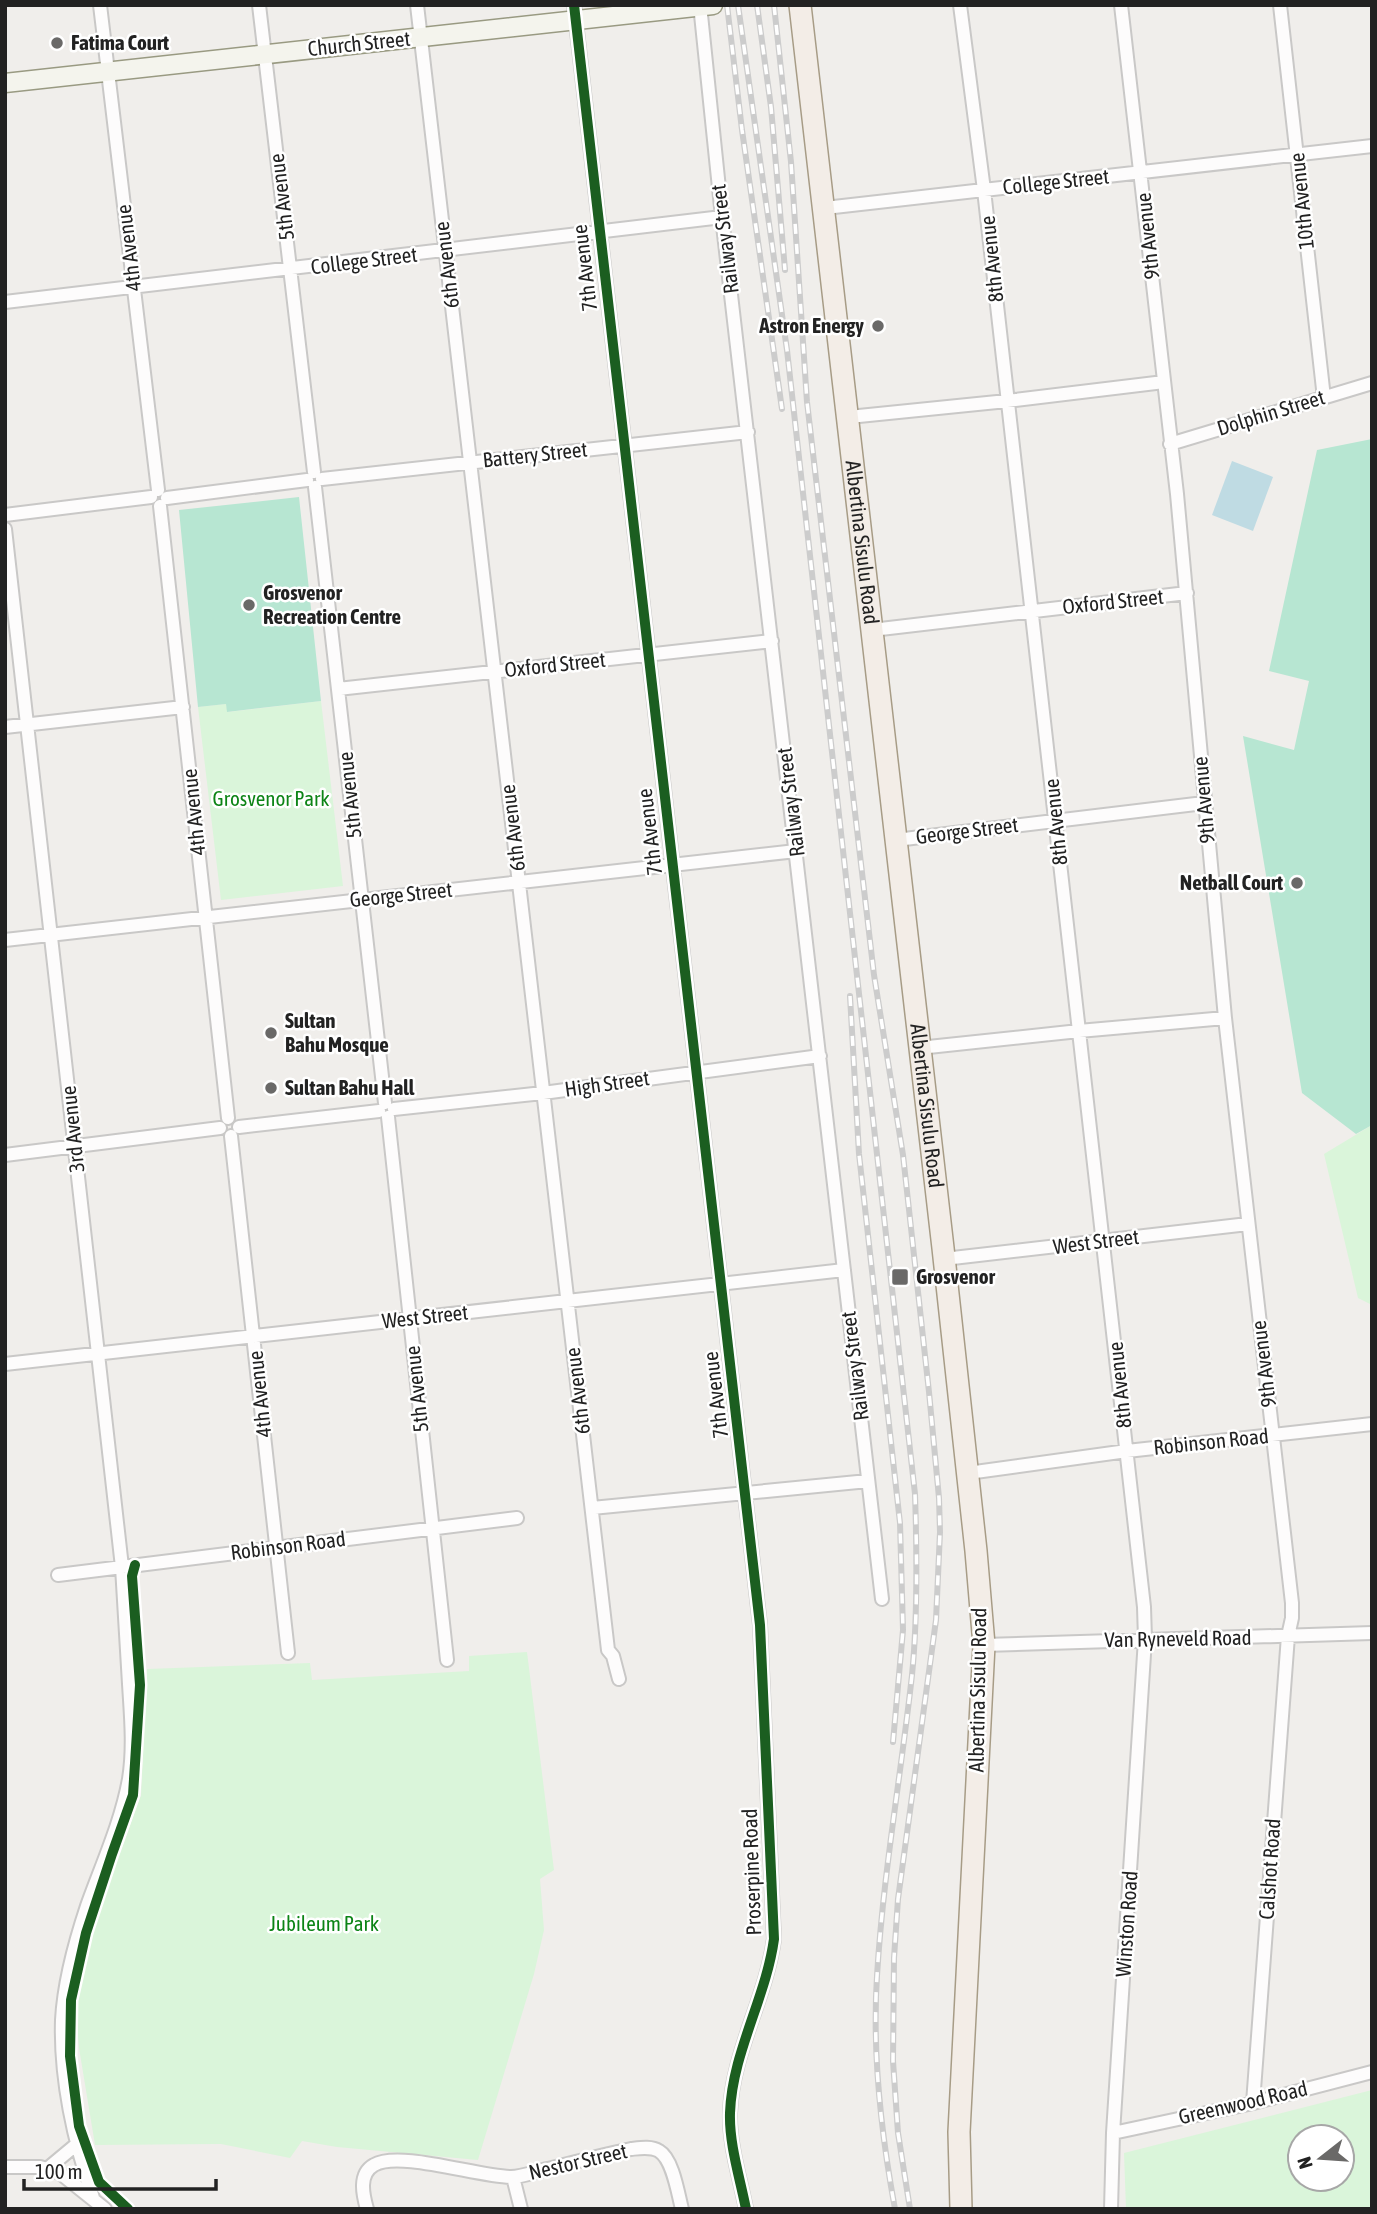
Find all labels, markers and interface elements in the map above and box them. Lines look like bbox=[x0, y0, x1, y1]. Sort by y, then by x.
street label: Church Street bbox=[306, 26, 411, 60]
place label: Fatima Court bbox=[71, 30, 169, 54]
marker: Fatima Court bbox=[49, 35, 65, 51]
street label: 5th Avenue bbox=[264, 152, 298, 242]
street label: 10th Avenue bbox=[1284, 152, 1318, 251]
street label: College Street bbox=[1001, 163, 1110, 199]
street label: Railway Street bbox=[705, 183, 743, 295]
street label: 9th Avenue bbox=[1131, 192, 1163, 281]
street label: 4th Avenue bbox=[111, 203, 145, 293]
street label: 8th Avenue bbox=[975, 215, 1007, 304]
street label: 6th Avenue bbox=[429, 220, 463, 310]
street label: 7th Avenue bbox=[567, 223, 601, 313]
street label: College Street bbox=[309, 242, 418, 278]
place label: Astron Energy bbox=[758, 313, 864, 337]
marker: Astron Energy bbox=[870, 318, 886, 334]
street label: Dolphin Street bbox=[1214, 384, 1327, 440]
street label: Battery Street bbox=[481, 437, 588, 471]
street label: Albertina Sisulu Road bbox=[841, 459, 884, 626]
place label: Grosvenor Recreation Centre bbox=[263, 580, 401, 628]
street label: Oxford Street bbox=[1061, 584, 1165, 618]
marker: Grosvenor Recreation Centre bbox=[241, 597, 257, 613]
street label: Oxford Street bbox=[503, 647, 607, 681]
street label: Railway Street bbox=[771, 746, 809, 858]
street label: 5th Avenue bbox=[333, 751, 365, 840]
street label: 9th Avenue bbox=[1187, 756, 1219, 845]
street label: 4th Avenue bbox=[177, 768, 209, 857]
street label: 8th Avenue bbox=[1039, 778, 1071, 867]
street label: 6th Avenue bbox=[495, 783, 529, 873]
park label: Grosvenor Park bbox=[213, 786, 329, 810]
street label: 7th Avenue bbox=[632, 787, 666, 877]
street label: George Street bbox=[914, 812, 1020, 848]
place label: Netball Court bbox=[1180, 870, 1283, 894]
marker: Netball Court bbox=[1289, 875, 1305, 891]
street label: George Street bbox=[348, 877, 453, 911]
place label: Sultan Bahu Mosque bbox=[285, 1008, 389, 1056]
street label: Albertina Sisulu Road bbox=[906, 1022, 949, 1189]
marker: Sultan Bahu Mosque bbox=[263, 1025, 279, 1041]
street label: High Street bbox=[563, 1065, 651, 1101]
place label: Sultan Bahu Hall bbox=[285, 1075, 415, 1099]
marker: Sultan Bahu Hall bbox=[263, 1080, 279, 1096]
street label: 3rd Avenue bbox=[56, 1085, 88, 1174]
street label: West Street bbox=[1051, 1224, 1140, 1258]
place label: Grosvenor bbox=[916, 1264, 996, 1288]
marker: Grosvenor bbox=[890, 1267, 910, 1287]
street label: West Street bbox=[381, 1300, 469, 1332]
street label: Railway Street bbox=[835, 1310, 873, 1422]
street label: 9th Avenue bbox=[1246, 1319, 1280, 1409]
street label: 8th Avenue bbox=[1103, 1341, 1135, 1430]
street label: 5th Avenue bbox=[400, 1345, 432, 1434]
street label: 6th Avenue bbox=[560, 1346, 594, 1436]
street label: 4th Avenue bbox=[243, 1350, 275, 1439]
street label: 7th Avenue bbox=[698, 1350, 732, 1440]
street label: Robinson Road bbox=[1152, 1423, 1270, 1459]
street label: Robinson Road bbox=[229, 1526, 347, 1564]
street label: Albertina Sisulu Road bbox=[964, 1607, 990, 1773]
street label: Van Ryneveld Road bbox=[1104, 1625, 1252, 1651]
street label: Proserpine Road bbox=[737, 1808, 765, 1936]
street label: Calshot Road bbox=[1253, 1818, 1285, 1920]
street label: Winston Road bbox=[1110, 1870, 1142, 1978]
park label: Jubileum Park bbox=[269, 1911, 379, 1935]
street label: Greenwood Road bbox=[1176, 2076, 1310, 2129]
north arrow bbox=[1286, 2123, 1356, 2193]
street label: Nestor Street bbox=[526, 2138, 629, 2184]
scale bar bbox=[24, 2148, 217, 2192]
text: N bbox=[1293, 2154, 1317, 2172]
text: 100 m bbox=[35, 2159, 83, 2183]

